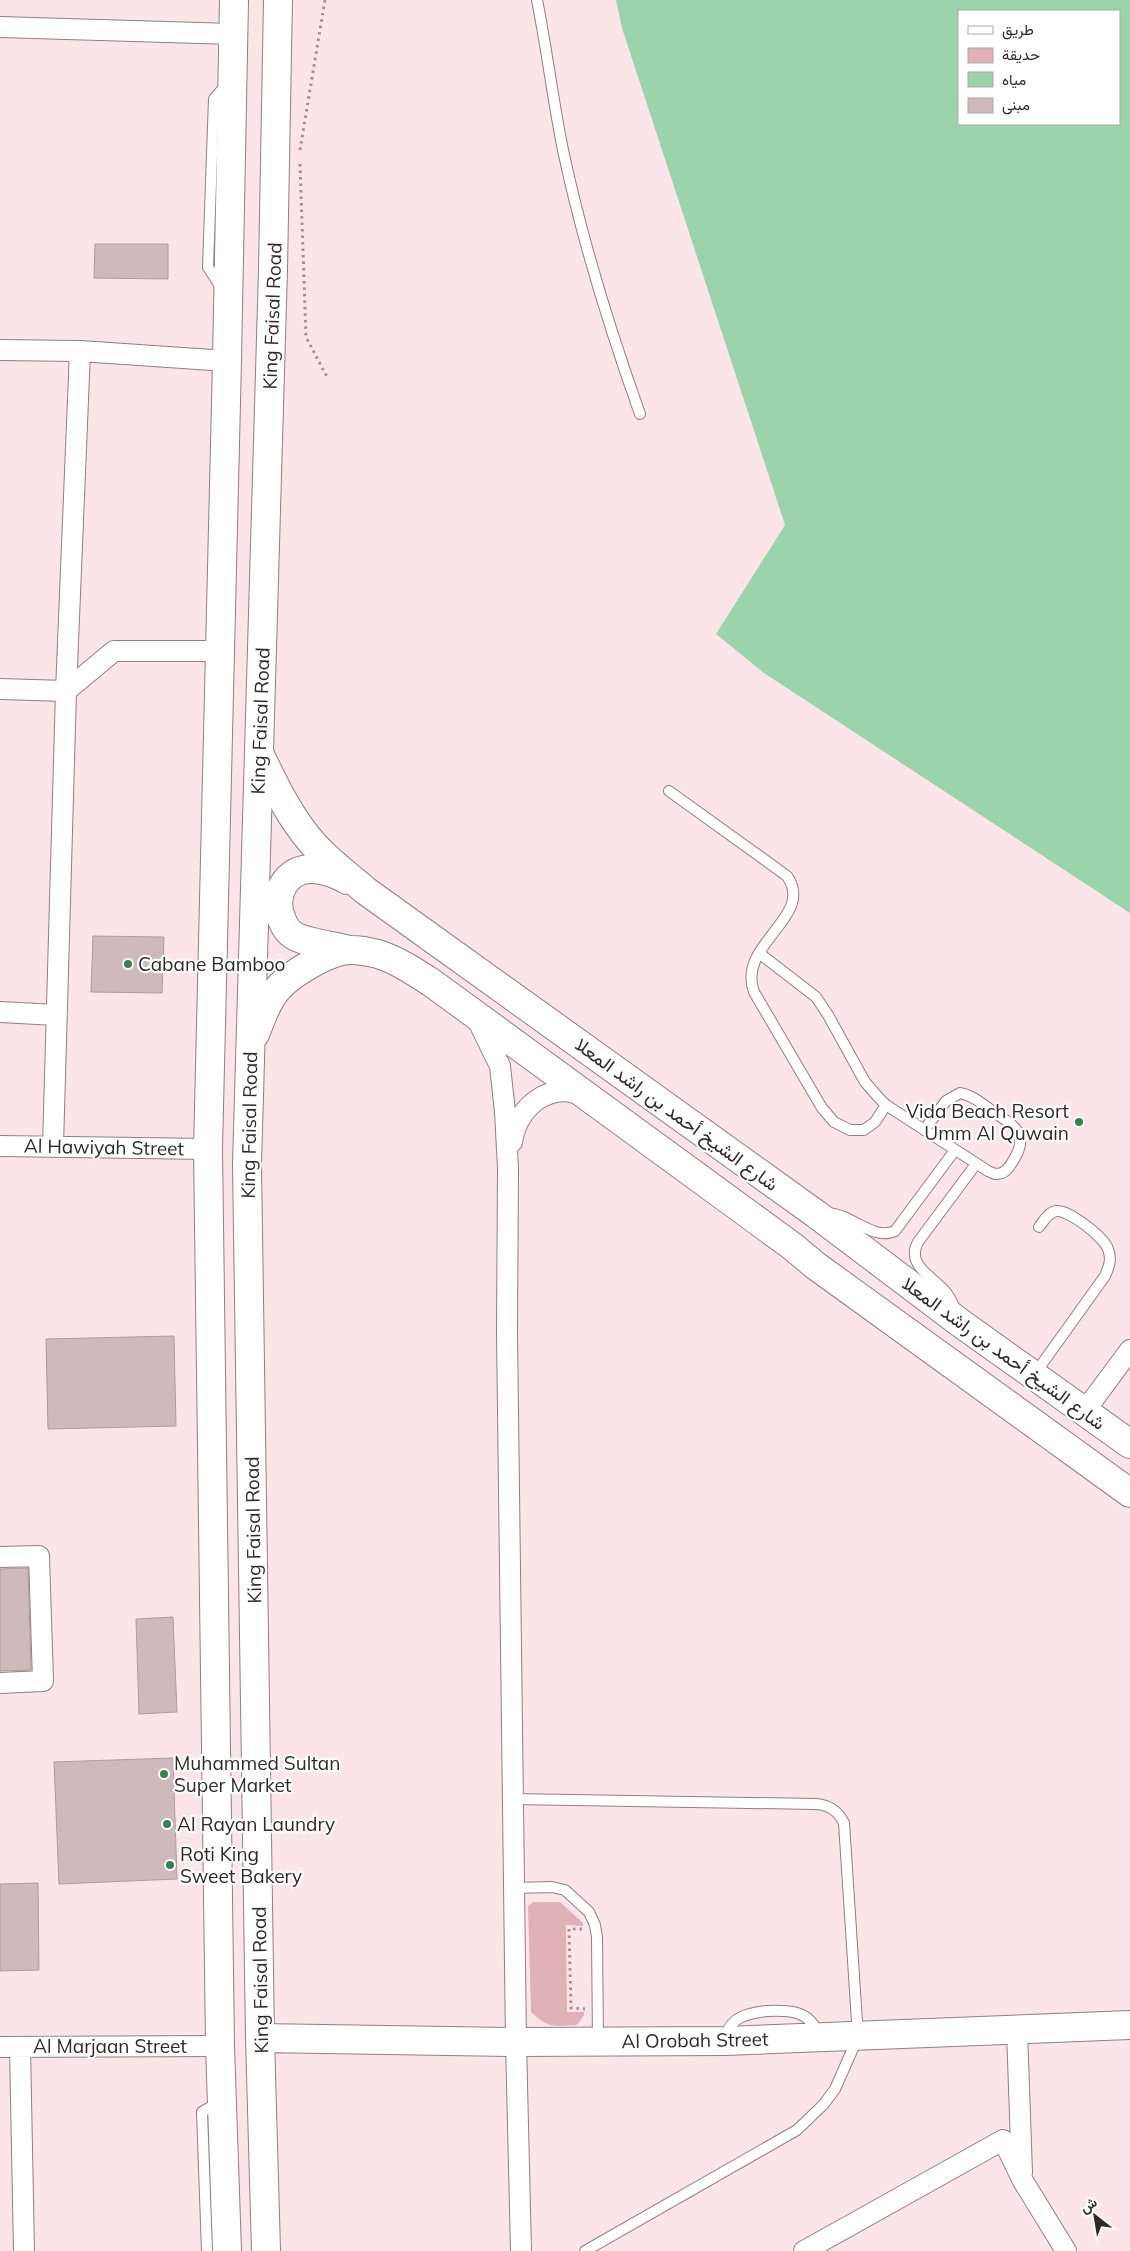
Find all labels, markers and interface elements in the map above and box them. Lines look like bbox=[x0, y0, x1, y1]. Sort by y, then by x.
legend bbox=[958, 10, 1120, 125]
text: طريق bbox=[1002, 20, 1034, 40]
text: حديقة bbox=[1002, 45, 1040, 64]
text: مياه bbox=[1002, 70, 1026, 89]
text: مبنى bbox=[1002, 95, 1030, 115]
street label: King Faisal Road bbox=[257, 242, 287, 390]
street label: King Faisal Road bbox=[245, 647, 275, 795]
place label: Cabane Bamboo bbox=[138, 952, 285, 976]
marker: Cabane Bamboo bbox=[122, 958, 134, 970]
street label: شارع الشيخ أحمد بن راشد المعلا bbox=[570, 1032, 783, 1197]
street label: King Faisal Road bbox=[236, 1051, 262, 1199]
place label: Vida Beach Resort Umm Al Quwain bbox=[906, 1099, 1069, 1145]
marker: Vida Beach Resort Umm Al Quwain bbox=[1073, 1116, 1085, 1128]
street label: Al Hawiyah Street bbox=[24, 1134, 185, 1160]
street label: شارع الشيخ أحمد بن راشد المعلا bbox=[897, 1271, 1110, 1436]
street label: King Faisal Road bbox=[240, 1456, 266, 1604]
place label: Muhammed Sultan Super Market bbox=[174, 1751, 340, 1797]
marker: Muhammed Sultan Super Market bbox=[158, 1768, 170, 1780]
place label: Al Rayan Laundry bbox=[177, 1812, 335, 1836]
marker: Al Rayan Laundry bbox=[161, 1818, 173, 1830]
place label: Roti King Sweet Bakery bbox=[180, 1842, 302, 1888]
marker: Roti King Sweet Bakery bbox=[164, 1859, 176, 1871]
street label: King Faisal Road bbox=[247, 1906, 273, 2054]
street label: Al Orobah Street bbox=[621, 2027, 769, 2053]
street label: Al Marjaan Street bbox=[33, 2034, 187, 2058]
north arrow bbox=[1070, 2191, 1120, 2241]
text: ش bbox=[1076, 2193, 1100, 2217]

